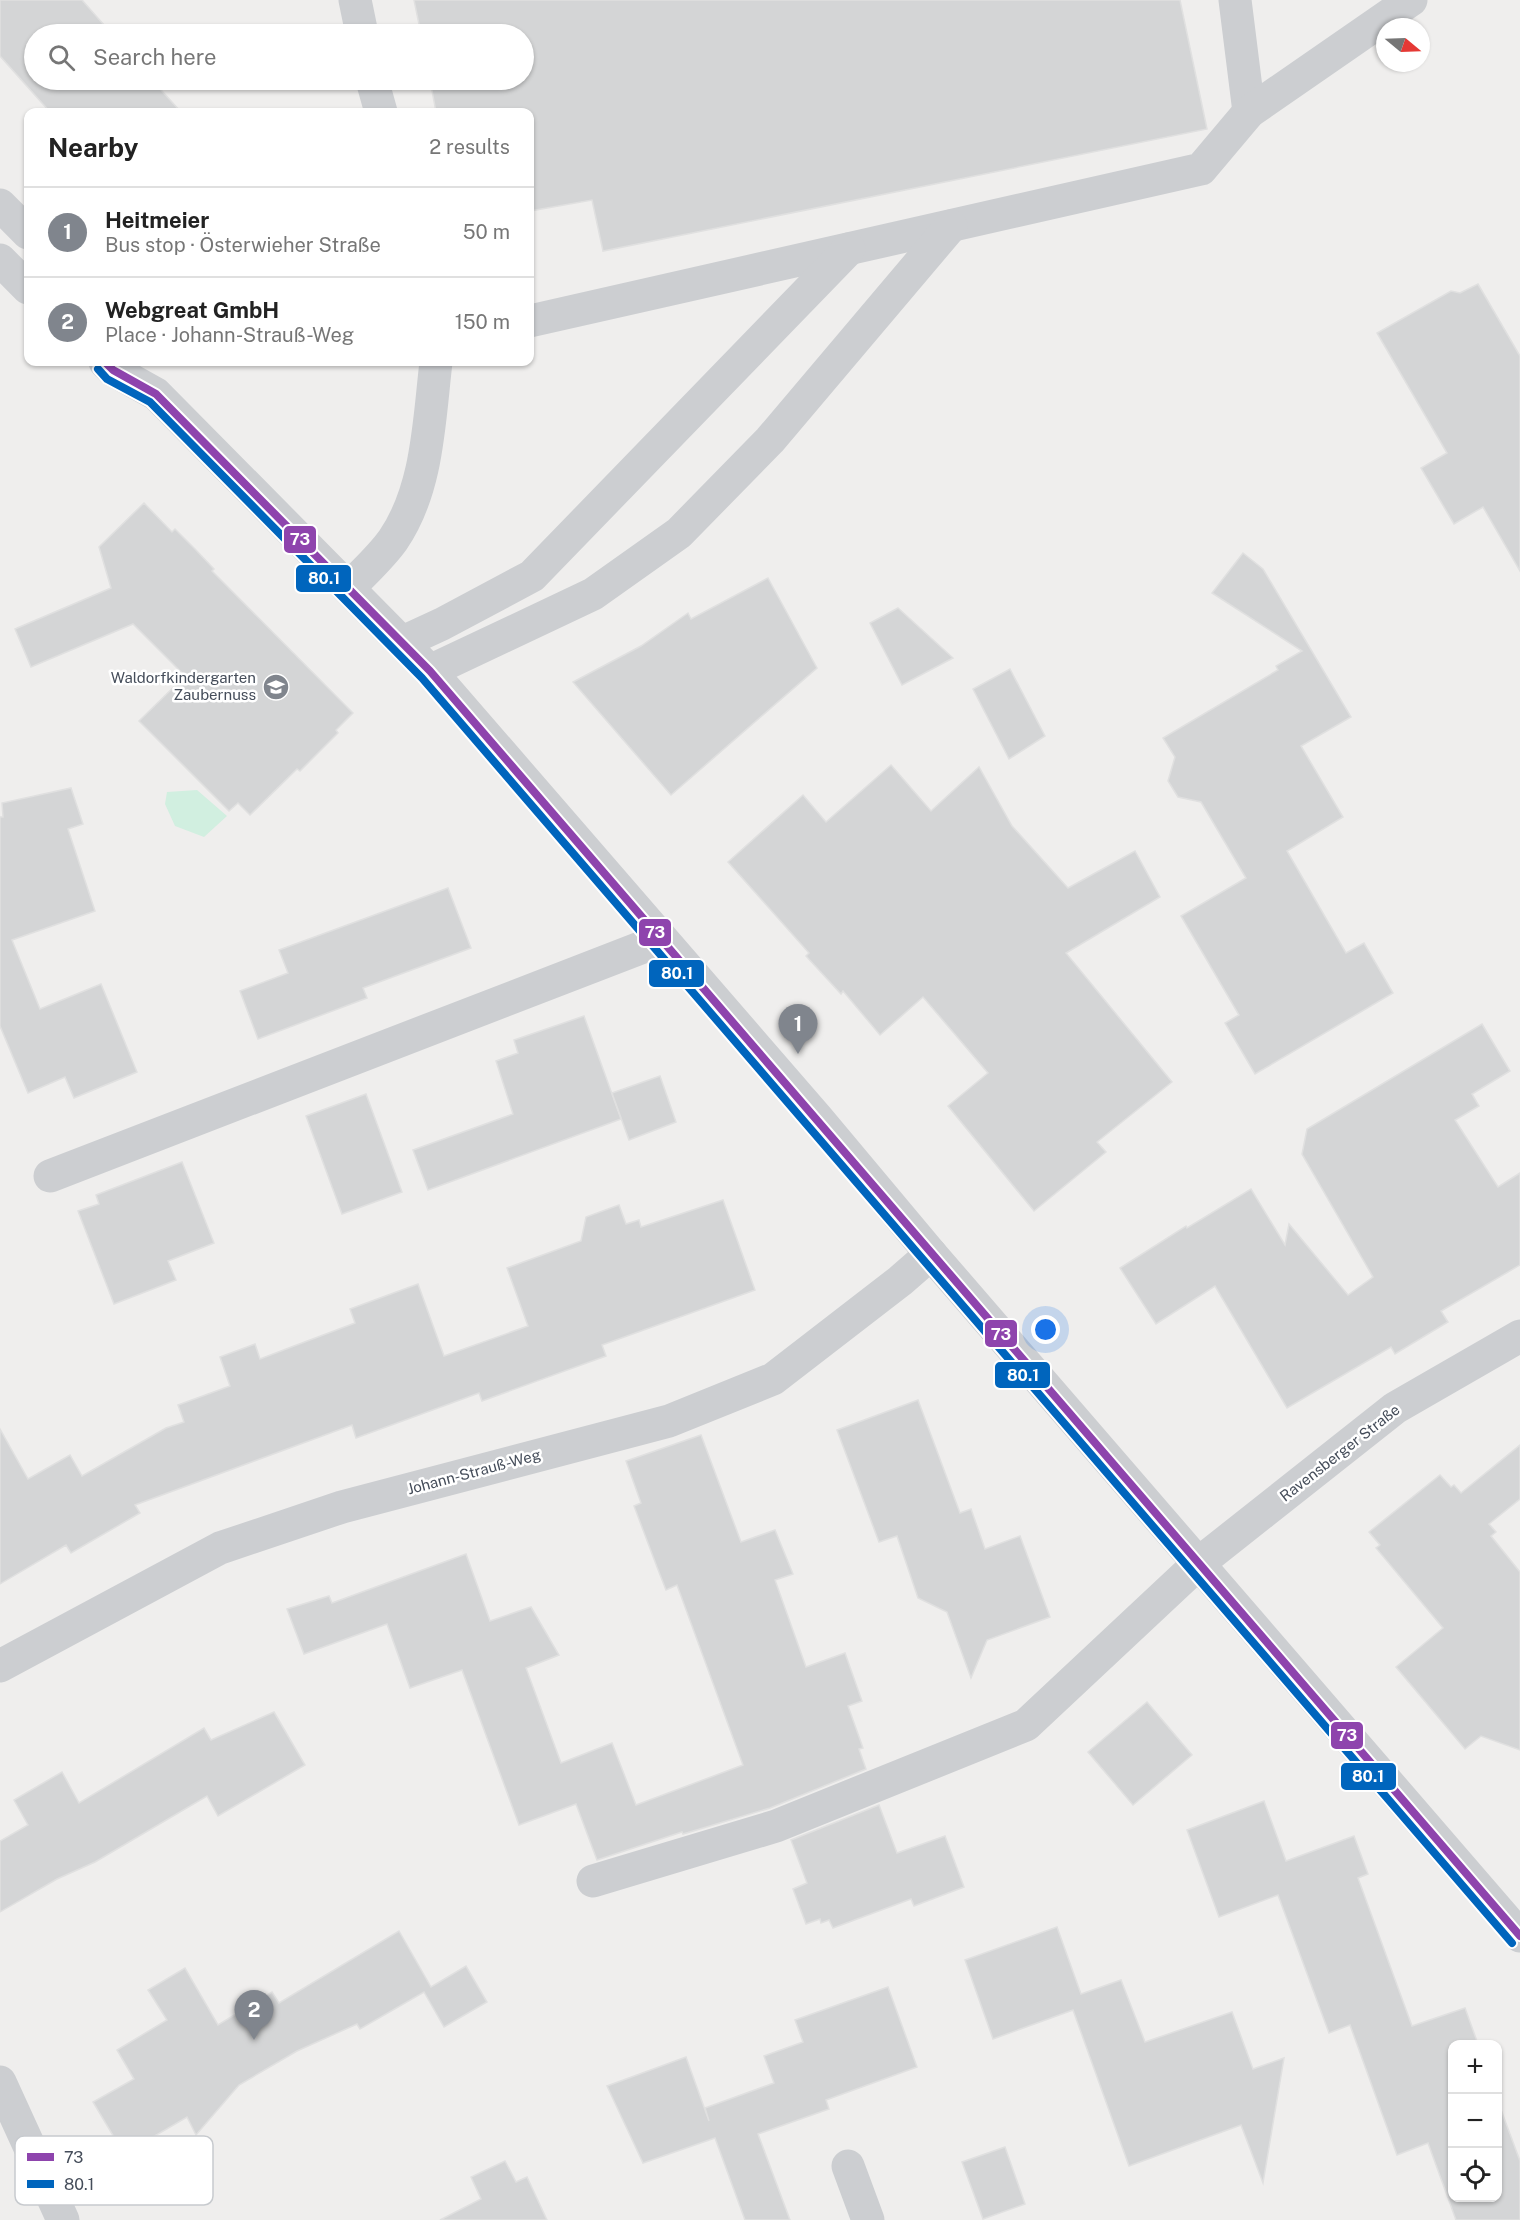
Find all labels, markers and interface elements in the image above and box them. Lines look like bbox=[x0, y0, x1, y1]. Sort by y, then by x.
north arrow bbox=[1376, 18, 1430, 72]
search box bbox=[24, 24, 534, 90]
icon: search bbox=[45, 41, 78, 74]
text: Search here bbox=[93, 44, 217, 70]
text: Nearby bbox=[48, 132, 138, 163]
text: 2 results bbox=[429, 135, 510, 159]
text: Heitmeier bbox=[105, 207, 209, 233]
text: 1 bbox=[63, 220, 72, 244]
text: 50 m bbox=[463, 220, 510, 244]
text: Bus stop · Österwieher Straße bbox=[105, 233, 381, 257]
text: Webgreat GmbH bbox=[105, 297, 279, 323]
text: 2 bbox=[61, 310, 74, 334]
text: 150 m bbox=[455, 310, 510, 334]
text: Place · Johann-Strauß-Weg bbox=[105, 323, 354, 347]
line badge: 73 bbox=[283, 525, 317, 554]
text: 73 bbox=[290, 530, 310, 549]
line badge: 80.1 bbox=[295, 564, 352, 593]
text: 80.1 bbox=[308, 569, 340, 588]
place label: Waldorfkindergarten Zaubernuss bbox=[111, 669, 256, 703]
school or university icon: Waldorfkindergarten Zaubernuss bbox=[261, 672, 291, 702]
line badge: 73 bbox=[638, 918, 672, 947]
text: 73 bbox=[645, 923, 665, 942]
line badge: 80.1 bbox=[648, 959, 705, 988]
text: 80.1 bbox=[661, 964, 693, 983]
pin: 1 bbox=[778, 1004, 818, 1054]
your location bbox=[1031, 1315, 1060, 1344]
line badge: 73 bbox=[984, 1319, 1018, 1348]
text: 73 bbox=[991, 1325, 1011, 1344]
line badge: 80.1 bbox=[994, 1361, 1051, 1389]
text: 80.1 bbox=[1007, 1366, 1039, 1385]
street label: Ravensberger Straße bbox=[1276, 1401, 1403, 1505]
street label: Johann-Strauß-Weg bbox=[405, 1446, 542, 1498]
line badge: 73 bbox=[1330, 1721, 1364, 1750]
text: 73 bbox=[1337, 1726, 1357, 1745]
line badge: 80.1 bbox=[1340, 1762, 1397, 1791]
text: 80.1 bbox=[1352, 1767, 1384, 1786]
pin: 2 bbox=[234, 1990, 274, 2040]
map controls bbox=[1448, 2040, 1502, 2202]
button: + bbox=[1448, 2040, 1502, 2094]
button: − bbox=[1448, 2094, 1502, 2148]
legend bbox=[15, 2136, 213, 2205]
text: 73 bbox=[64, 2148, 83, 2167]
button: locate bbox=[1448, 2148, 1502, 2202]
text: 80.1 bbox=[64, 2175, 94, 2194]

